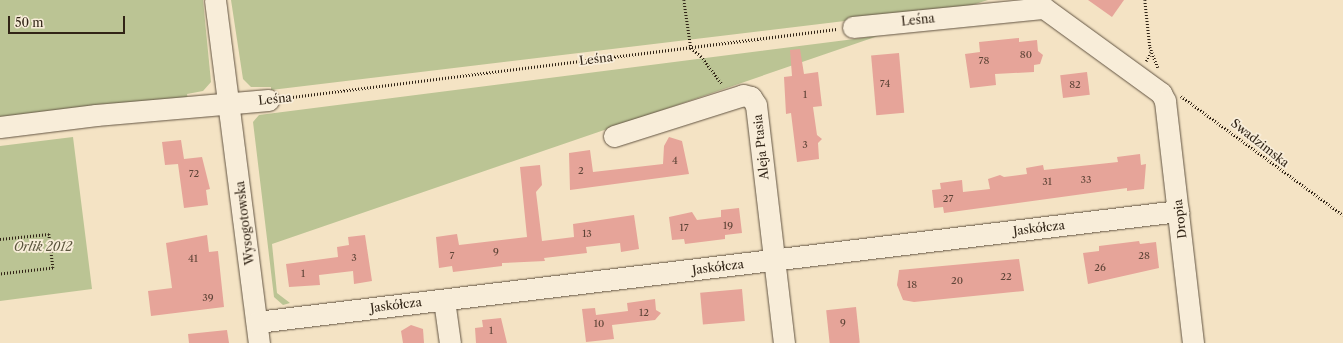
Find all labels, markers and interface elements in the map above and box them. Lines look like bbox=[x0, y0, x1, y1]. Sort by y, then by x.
scale bar bbox=[10, 8, 127, 34]
street label: Leśna bbox=[901, 11, 935, 29]
text: 50 m bbox=[15, 15, 44, 30]
house number: 80 bbox=[1020, 49, 1032, 61]
street label: Leśna bbox=[578, 50, 614, 68]
house number: 78 bbox=[979, 55, 989, 67]
house number: 74 bbox=[880, 78, 890, 90]
house number: 82 bbox=[1069, 79, 1081, 91]
house number: 1 bbox=[803, 89, 807, 101]
street label: Leśna bbox=[258, 90, 292, 108]
street label: Aleja Ptasia bbox=[750, 114, 772, 180]
street label: Swadzimska bbox=[1228, 116, 1292, 170]
house number: 3 bbox=[802, 139, 808, 151]
house number: 4 bbox=[672, 155, 678, 167]
house number: 2 bbox=[578, 165, 584, 177]
house number: 72 bbox=[189, 168, 199, 180]
house number: 33 bbox=[1080, 174, 1092, 186]
house number: 31 bbox=[1042, 176, 1052, 188]
street label: Wysogotowska bbox=[233, 180, 257, 266]
house number: 27 bbox=[943, 193, 953, 205]
street label: Dropia bbox=[1170, 199, 1190, 239]
street label: Jaskółcza bbox=[1012, 218, 1066, 238]
house number: 19 bbox=[723, 220, 733, 232]
house number: 17 bbox=[679, 222, 689, 234]
house number: 13 bbox=[582, 228, 592, 240]
park label: Orlik 2012 bbox=[14, 240, 72, 254]
house number: 9 bbox=[493, 246, 499, 258]
house number: 7 bbox=[450, 250, 454, 262]
house number: 28 bbox=[1138, 250, 1150, 262]
house number: 3 bbox=[351, 252, 357, 264]
house number: 41 bbox=[188, 253, 198, 265]
street label: Jaskółcza bbox=[691, 257, 745, 277]
house number: 26 bbox=[1094, 262, 1106, 274]
house number: 1 bbox=[301, 268, 305, 280]
house number: 22 bbox=[1000, 271, 1012, 283]
house number: 20 bbox=[951, 275, 963, 287]
house number: 18 bbox=[907, 279, 917, 291]
house number: 39 bbox=[202, 292, 214, 304]
street label: Jaskółcza bbox=[369, 295, 423, 315]
house number: 12 bbox=[639, 307, 649, 319]
house number: 9 bbox=[840, 317, 846, 329]
house number: 10 bbox=[594, 318, 604, 330]
house number: 1 bbox=[489, 325, 493, 337]

